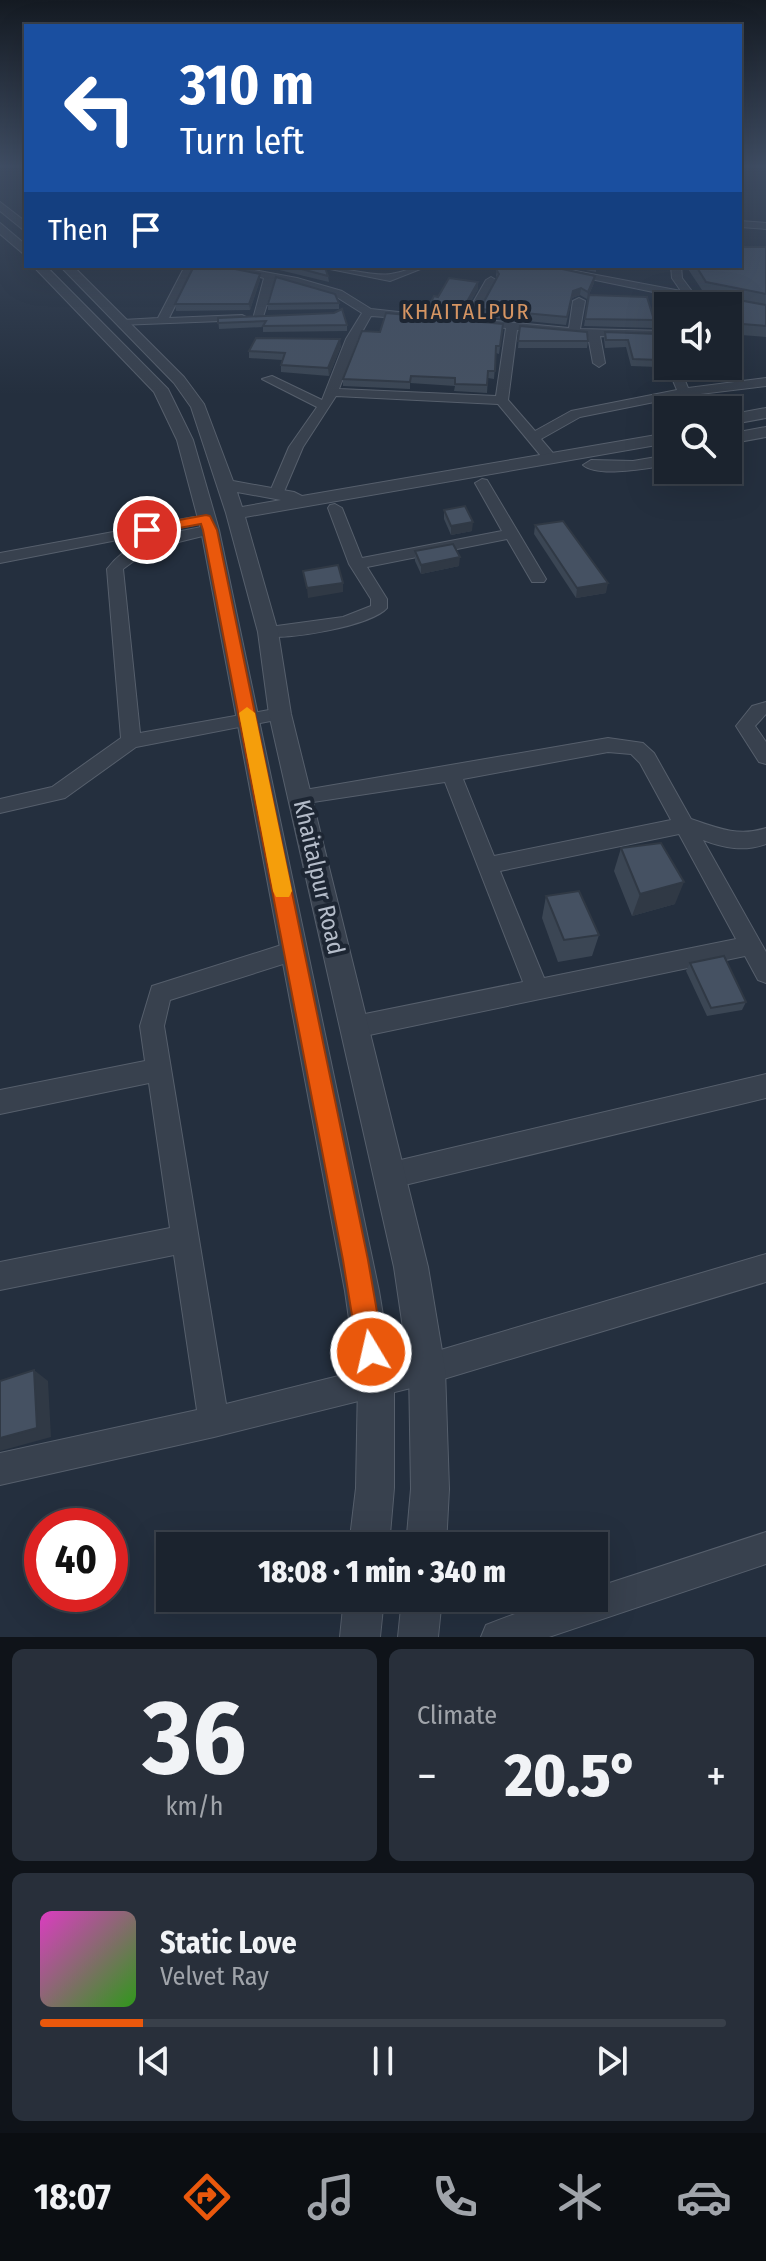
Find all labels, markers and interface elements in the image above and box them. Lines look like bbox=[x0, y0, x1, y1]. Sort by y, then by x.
text: 310 m bbox=[180, 52, 314, 119]
icon: left bbox=[48, 56, 152, 160]
text: Turn left bbox=[180, 120, 304, 164]
icon: arrive bbox=[124, 208, 168, 252]
text: Then bbox=[48, 212, 108, 248]
map controls bbox=[654, 292, 742, 484]
button: sound bbox=[654, 292, 742, 380]
district label: KHAITALPUR bbox=[401, 298, 531, 325]
button: search bbox=[654, 396, 742, 484]
pin bbox=[113, 496, 181, 564]
icon: arrive bbox=[125, 508, 169, 552]
street label: Khaitalpur Road bbox=[288, 797, 350, 957]
position arrow bbox=[329, 1310, 413, 1394]
speed limit sign: 40 bbox=[24, 1508, 128, 1612]
text: 18:08 · 1 min · 340 m bbox=[258, 1554, 506, 1590]
text: 36 bbox=[143, 1676, 246, 1801]
text: Climate bbox=[417, 1700, 497, 1731]
text: 20.5° bbox=[505, 1740, 638, 1812]
text: − bbox=[417, 1750, 437, 1803]
text: + bbox=[706, 1750, 726, 1803]
text: km/h bbox=[166, 1791, 223, 1822]
text: Static Love bbox=[160, 1925, 297, 1961]
text: Velvet Ray bbox=[160, 1961, 269, 1992]
icon: previous bbox=[132, 2039, 176, 2083]
icon: pause bbox=[361, 2039, 405, 2083]
icon: next bbox=[590, 2039, 634, 2083]
icon: directions bbox=[179, 2169, 235, 2225]
icon: music bbox=[303, 2169, 359, 2225]
icon: phone bbox=[427, 2169, 483, 2225]
icon: climate bbox=[552, 2169, 608, 2225]
icon: car bbox=[676, 2169, 732, 2225]
text: 18:07 bbox=[34, 2175, 111, 2219]

